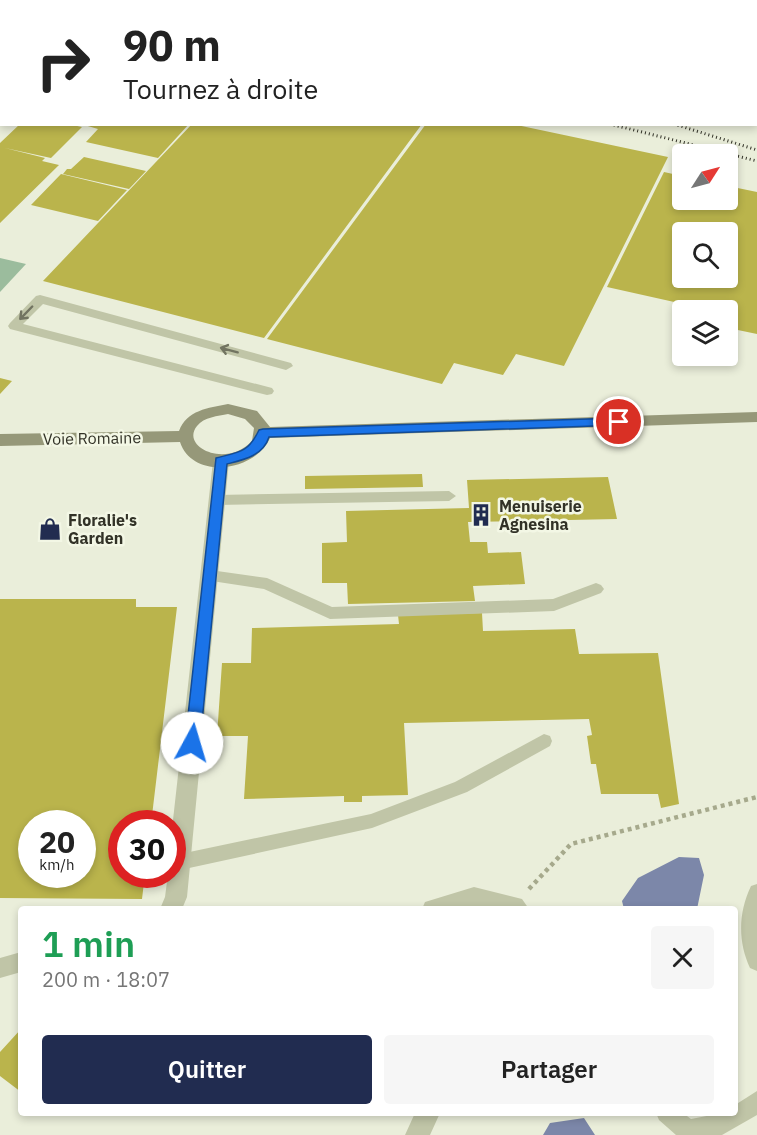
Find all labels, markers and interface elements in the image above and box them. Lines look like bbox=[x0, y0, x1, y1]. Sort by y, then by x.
text: 90 m bbox=[123, 18, 221, 73]
icon: right bbox=[24, 24, 102, 102]
text: Tournez à droite bbox=[123, 71, 318, 106]
north arrow bbox=[672, 144, 738, 210]
map controls bbox=[672, 144, 738, 366]
button: search bbox=[672, 222, 738, 288]
button: layers bbox=[672, 300, 738, 366]
one-way arrow bbox=[19, 306, 33, 321]
one-way arrow bbox=[220, 344, 239, 356]
pin bbox=[593, 396, 644, 447]
icon: arrive bbox=[602, 405, 635, 438]
street label: Voie Romaine bbox=[43, 427, 141, 449]
place label: Menuiserie Agnesina bbox=[499, 496, 582, 534]
building icon: Menuiserie Agnesina bbox=[468, 502, 494, 528]
place label: Floralie's Garden bbox=[68, 510, 137, 548]
shop icon: Floralie's Garden bbox=[37, 516, 63, 542]
position arrow bbox=[160, 711, 224, 775]
speed limit sign: 30 bbox=[108, 810, 186, 888]
text: 20 bbox=[39, 822, 75, 861]
text: km/h bbox=[39, 855, 75, 874]
text: 1 min bbox=[42, 920, 135, 967]
button: close bbox=[651, 926, 714, 989]
text: 200 m · 18:07 bbox=[42, 966, 170, 993]
button: Quitter bbox=[42, 1035, 372, 1104]
button: Partager bbox=[384, 1035, 714, 1104]

